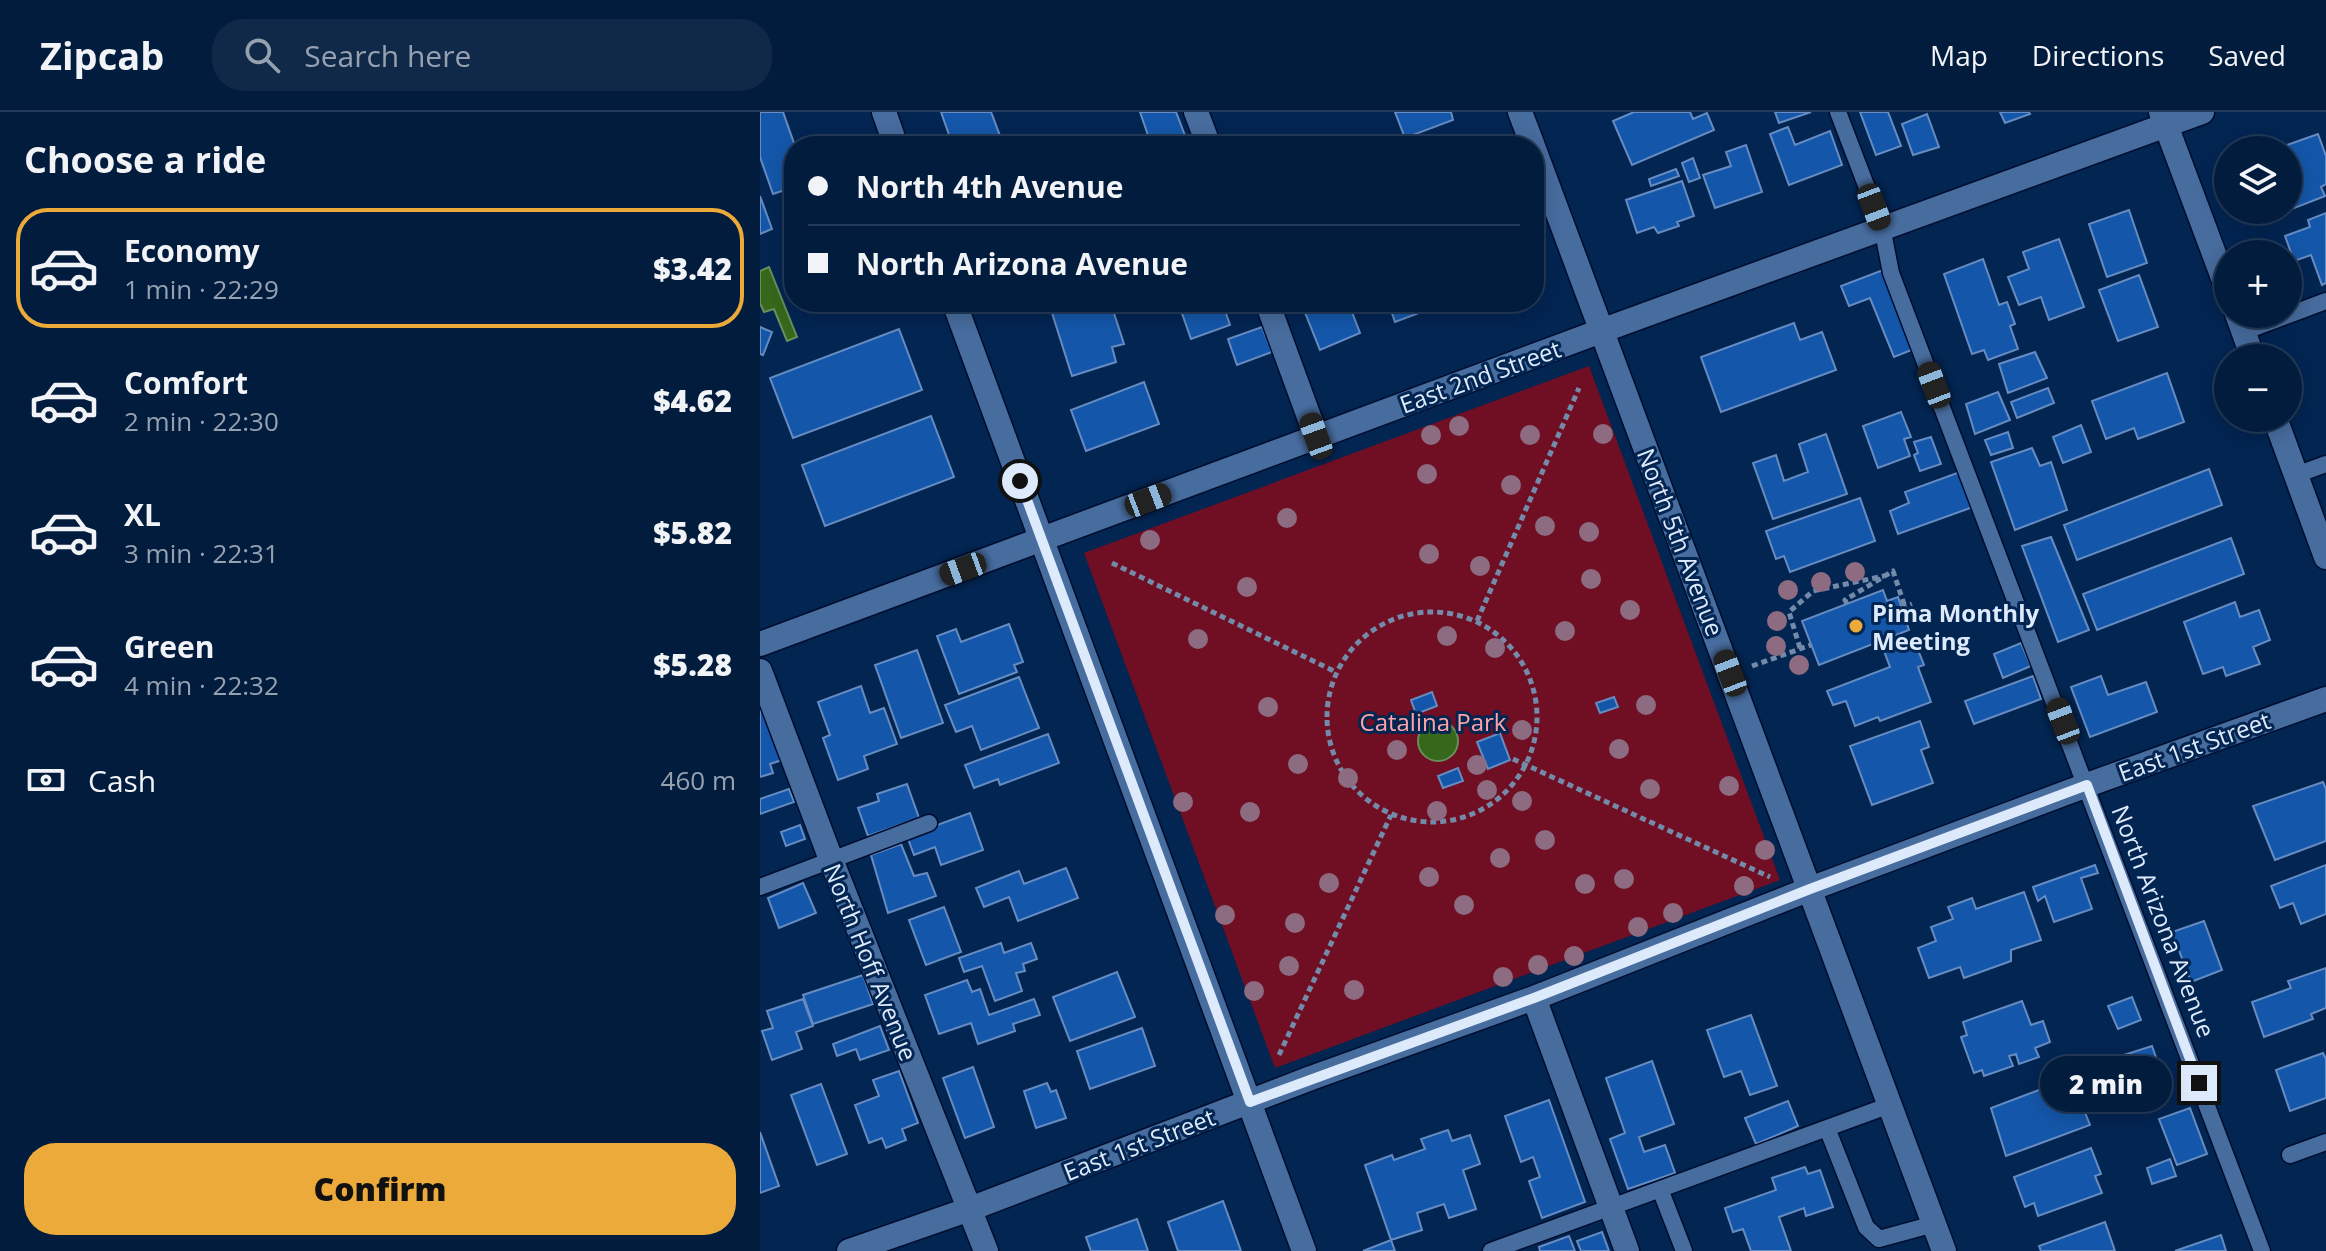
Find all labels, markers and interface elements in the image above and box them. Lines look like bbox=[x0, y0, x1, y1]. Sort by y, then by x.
search box bbox=[212, 19, 772, 91]
text: Zipcab bbox=[40, 29, 164, 81]
icon: search bbox=[240, 33, 284, 77]
text: Search here bbox=[304, 35, 471, 76]
text: Map bbox=[1930, 36, 1988, 74]
text: Directions bbox=[2032, 36, 2164, 74]
text: Saved bbox=[2208, 36, 2286, 74]
text: Choose a ride bbox=[24, 135, 266, 184]
map controls bbox=[2214, 136, 2302, 432]
button: layers bbox=[2214, 136, 2302, 224]
text: North 4th Avenue bbox=[856, 166, 1123, 207]
car bbox=[1854, 180, 1894, 234]
text: Economy bbox=[124, 230, 260, 271]
icon: car bbox=[28, 232, 100, 304]
button: + bbox=[2214, 240, 2302, 328]
text: North Arizona Avenue bbox=[856, 243, 1188, 284]
text: $3.42 bbox=[653, 248, 732, 289]
text: 1 min · 22:29 bbox=[124, 271, 279, 307]
street label: East 2nd Street bbox=[1395, 332, 1565, 420]
button: − bbox=[2214, 344, 2302, 432]
car bbox=[1914, 358, 1954, 412]
text: Comfort bbox=[124, 362, 248, 403]
icon: car bbox=[28, 364, 100, 436]
text: $4.62 bbox=[653, 380, 732, 421]
text: 2 min · 22:30 bbox=[124, 403, 279, 439]
car bbox=[1297, 409, 1335, 463]
street label: North 5th Avenue bbox=[1630, 443, 1732, 641]
route start bbox=[1002, 463, 1038, 499]
car bbox=[1121, 480, 1175, 520]
text: XL bbox=[124, 494, 161, 535]
icon: car bbox=[28, 496, 100, 568]
text: $5.82 bbox=[653, 512, 732, 553]
text: 3 min · 22:31 bbox=[124, 535, 279, 571]
car bbox=[936, 550, 990, 588]
place label: Pima Monthly Meeting bbox=[1872, 596, 2039, 657]
marker: Pima Monthly Meeting bbox=[1847, 617, 1865, 635]
text: Green bbox=[124, 626, 215, 667]
icon: car bbox=[28, 628, 100, 700]
text: $5.28 bbox=[653, 644, 732, 685]
car bbox=[1710, 646, 1750, 700]
text: 4 min · 22:32 bbox=[124, 667, 279, 703]
car bbox=[2043, 694, 2083, 748]
street label: East 1st Street bbox=[2113, 703, 2275, 789]
park label: Catalina Park bbox=[1360, 705, 1507, 738]
icon: cash bbox=[24, 758, 68, 802]
text: Cash bbox=[88, 760, 156, 801]
text: 460 m bbox=[661, 762, 736, 798]
street label: North Arizona Avenue bbox=[2104, 800, 2224, 1042]
street label: North Hoff Avenue bbox=[816, 859, 926, 1065]
callout: 2 min bbox=[2039, 1055, 2171, 1111]
route end bbox=[2181, 1065, 2217, 1101]
text: 2 min bbox=[2069, 1066, 2143, 1102]
street label: East 1st Street bbox=[1058, 1100, 1220, 1188]
button: Confirm bbox=[24, 1143, 736, 1235]

